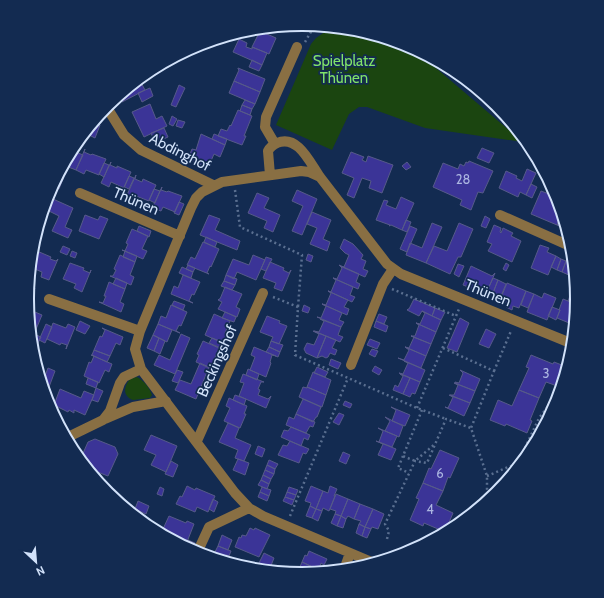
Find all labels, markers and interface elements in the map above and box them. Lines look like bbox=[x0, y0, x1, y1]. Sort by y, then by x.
park label: Spielplatz Thünen bbox=[313, 52, 375, 87]
street label: Abdinghof bbox=[146, 129, 214, 175]
house number: 28 bbox=[456, 171, 470, 187]
street label: Thünen bbox=[110, 183, 162, 219]
street label: Thünen bbox=[462, 276, 514, 310]
street label: Beckingshof bbox=[193, 322, 241, 400]
house number: 3 bbox=[542, 365, 550, 381]
house number: 6 bbox=[436, 465, 444, 481]
house number: 4 bbox=[426, 501, 434, 517]
north arrow bbox=[16, 542, 56, 582]
text: N bbox=[34, 563, 47, 579]

